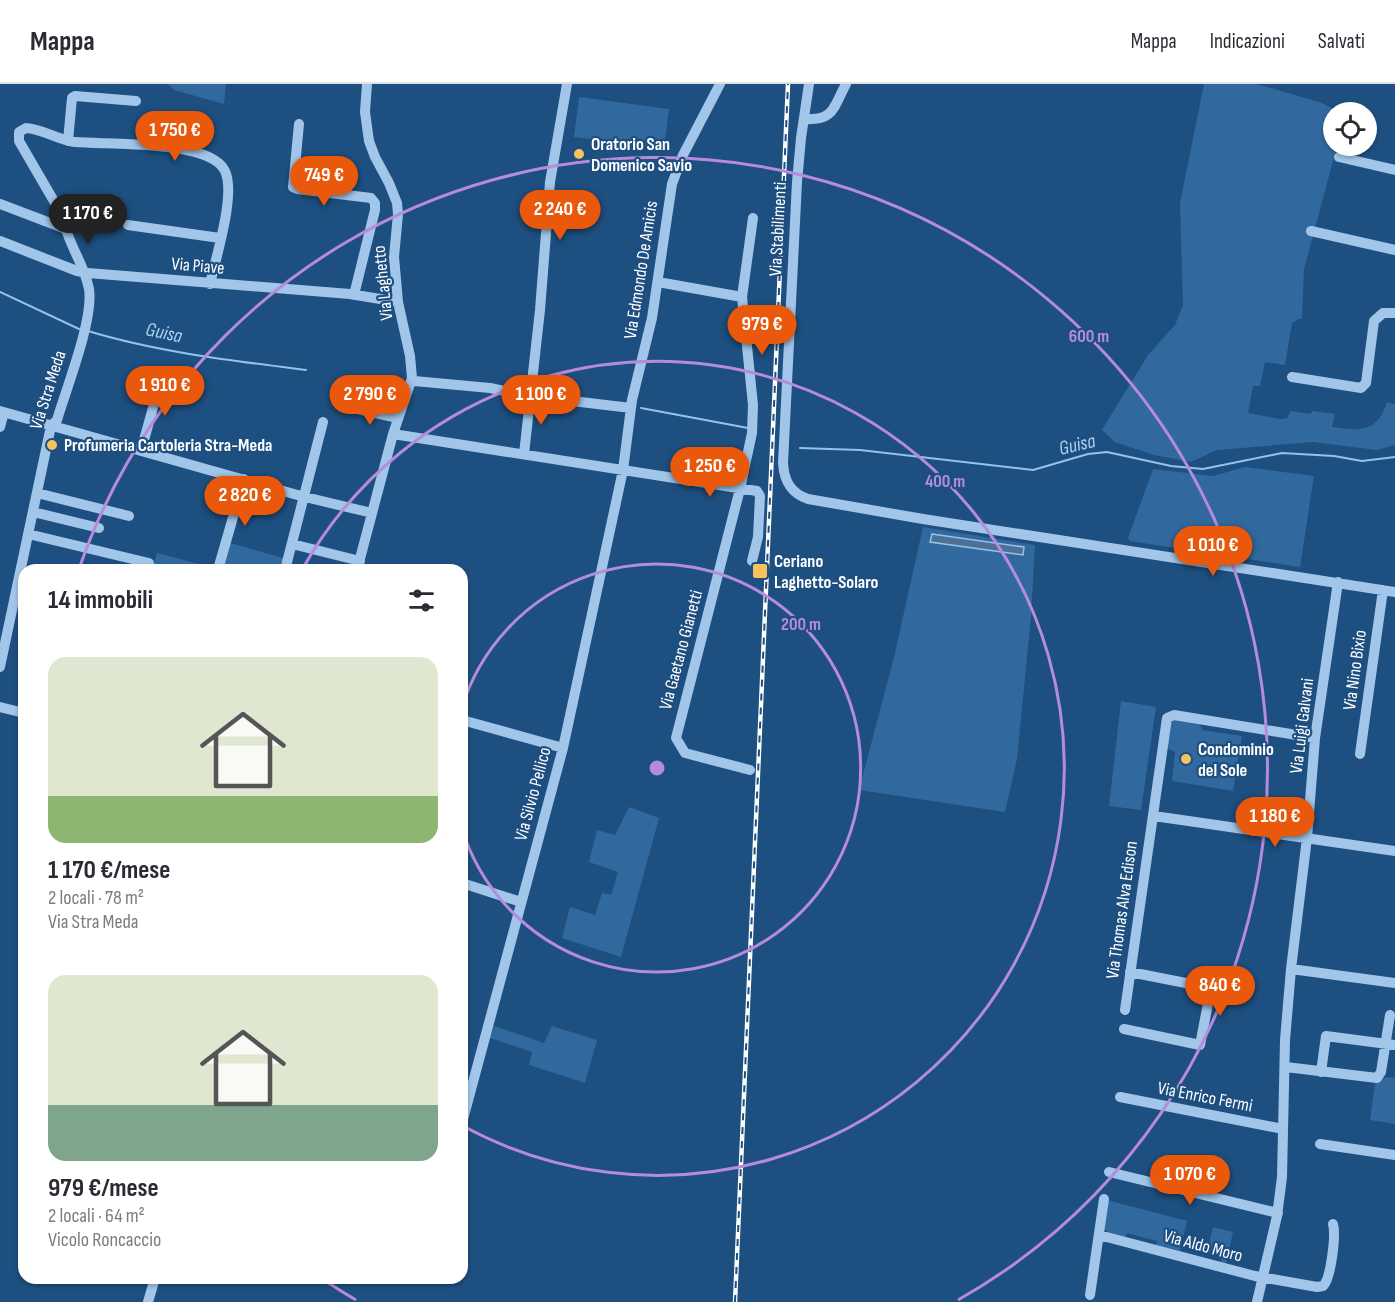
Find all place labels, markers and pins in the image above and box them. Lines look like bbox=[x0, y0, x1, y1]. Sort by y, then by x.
pin: 1 750 € bbox=[120, 111, 230, 162]
place label: Oratorio San Domenico Savio bbox=[591, 134, 692, 176]
marker: Oratorio San Domenico Savio bbox=[572, 147, 586, 161]
pin: 749 € bbox=[282, 156, 366, 207]
pin: 2 240 € bbox=[505, 190, 615, 241]
pin: 1 170 € bbox=[33, 194, 143, 245]
pin: 979 € bbox=[720, 305, 804, 356]
pin: 1 910 € bbox=[110, 366, 220, 417]
pin: 2 790 € bbox=[315, 375, 425, 426]
pin: 1 100 € bbox=[486, 375, 596, 426]
place label: Profumeria Cartoleria Stra-Meda bbox=[64, 435, 272, 456]
marker: Profumeria Cartoleria Stra-Meda bbox=[45, 438, 59, 452]
pin: 1 250 € bbox=[655, 447, 765, 498]
pin: 2 820 € bbox=[190, 476, 300, 527]
pin: 1 010 € bbox=[1158, 526, 1268, 577]
place label: Ceriano Laghetto-Solaro bbox=[774, 551, 879, 593]
marker: Ceriano Laghetto-Solaro bbox=[751, 562, 769, 580]
place label: Condominio del Sole bbox=[1198, 739, 1274, 781]
marker: Condominio del Sole bbox=[1179, 752, 1193, 766]
centre of rings bbox=[647, 758, 667, 778]
pin: 1 180 € bbox=[1220, 797, 1330, 848]
pin: 840 € bbox=[1178, 966, 1262, 1017]
pin: 1 070 € bbox=[1135, 1155, 1245, 1206]

